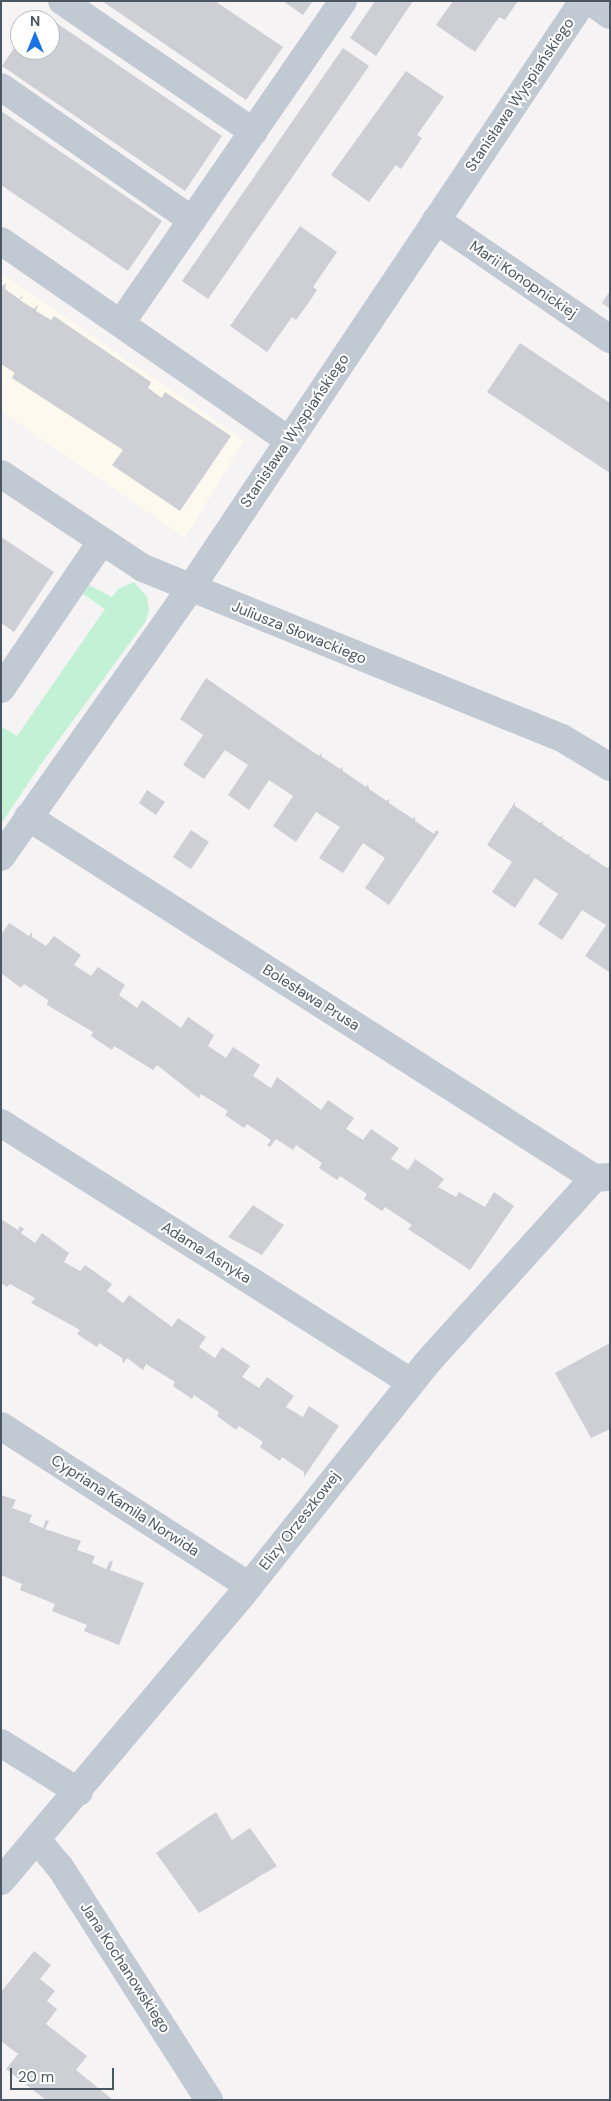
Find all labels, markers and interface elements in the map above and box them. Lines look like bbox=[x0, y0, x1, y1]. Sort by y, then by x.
north arrow bbox=[10, 10, 60, 60]
text: N bbox=[30, 12, 40, 30]
street label: Stanisława Wyspiańskiego bbox=[462, 15, 578, 175]
street label: Marii Konopnickiej bbox=[466, 237, 580, 323]
street label: Stanisława Wyspiańskiego bbox=[237, 351, 353, 511]
street label: Juliusza Słowackiego bbox=[229, 598, 369, 668]
street label: Bolesława Prusa bbox=[259, 961, 363, 1035]
street label: Adama Asnyka bbox=[158, 1218, 254, 1288]
street label: Cypriana Kamila Norwida bbox=[48, 1451, 202, 1561]
street label: Elizy Orzeszkowej bbox=[256, 1468, 344, 1574]
street label: Jana Kochanowskiego bbox=[76, 1899, 174, 2037]
scale bar bbox=[12, 2058, 116, 2090]
text: 20 m bbox=[18, 2067, 54, 2087]

